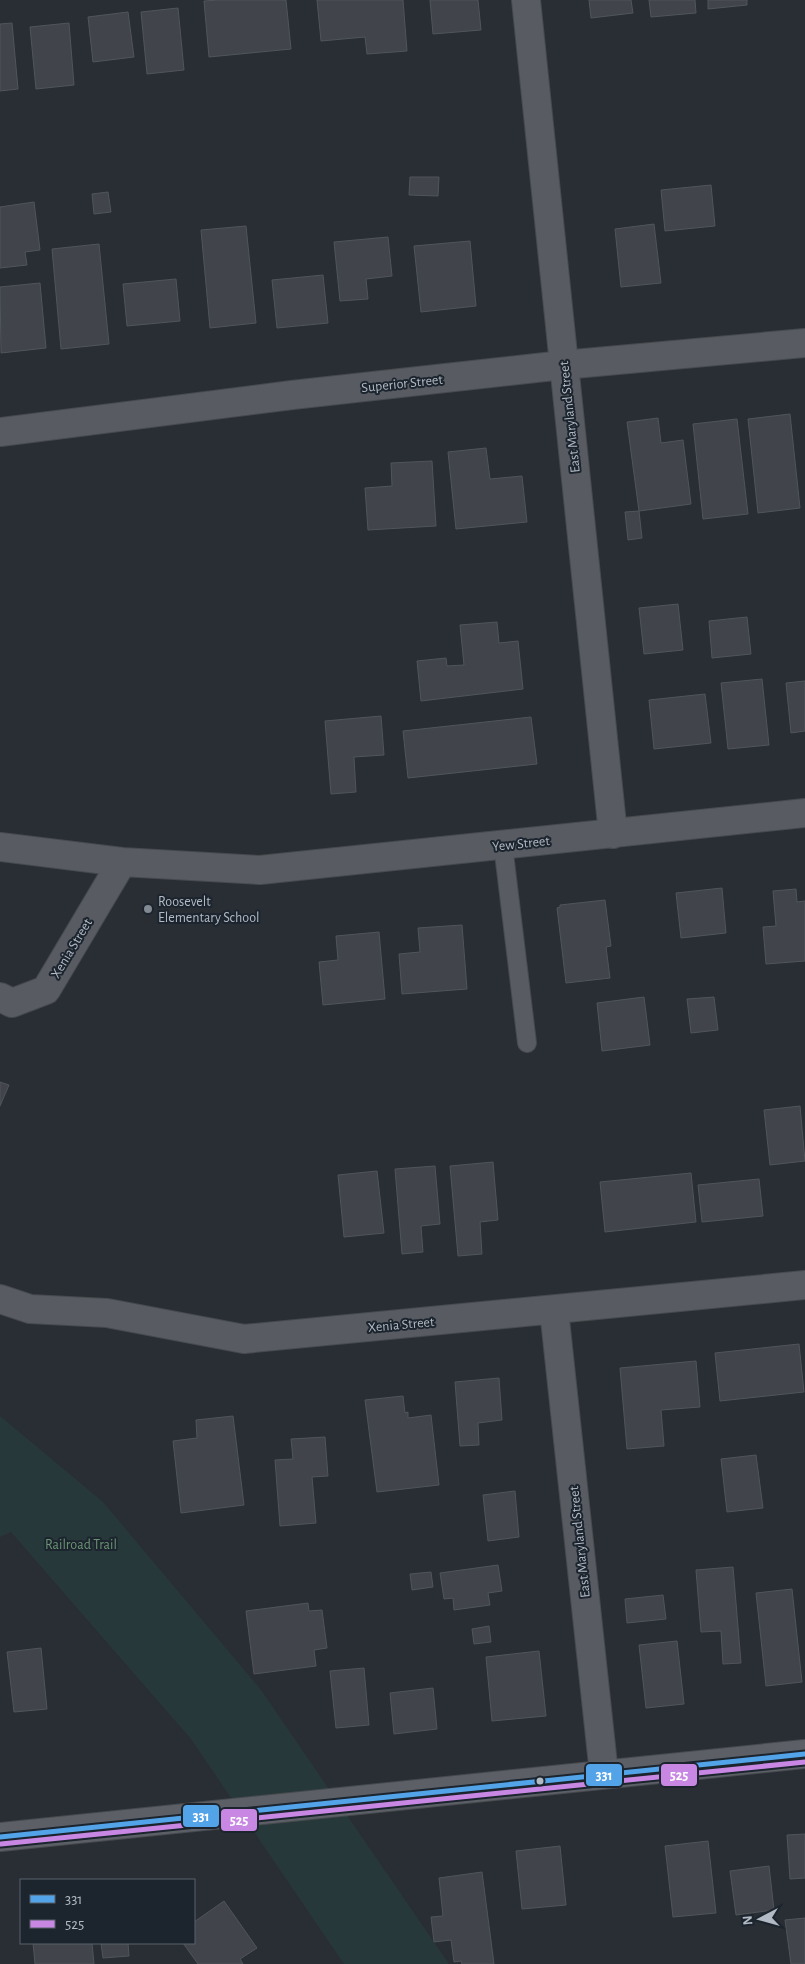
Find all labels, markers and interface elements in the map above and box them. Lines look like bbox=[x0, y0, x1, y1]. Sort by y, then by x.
street label: East Maryland Street bbox=[557, 360, 583, 473]
street label: Superior Street bbox=[361, 373, 444, 395]
street label: Yew Street bbox=[492, 834, 551, 854]
place label: Roosevelt Elementary School bbox=[158, 895, 260, 925]
marker: Roosevelt Elementary School bbox=[142, 903, 154, 915]
street label: Xenia Street bbox=[49, 916, 95, 981]
street label: Xenia Street bbox=[367, 1315, 435, 1335]
street label: East Maryland Street bbox=[567, 1485, 593, 1598]
park label: Railroad Trail bbox=[45, 1538, 117, 1552]
line badge: 331 bbox=[585, 1763, 623, 1787]
line badge: 525 bbox=[660, 1763, 698, 1787]
text: 331 bbox=[595, 1769, 613, 1783]
text: 525 bbox=[670, 1769, 688, 1783]
unlabelled marker bbox=[535, 1776, 545, 1786]
line badge: 331 bbox=[182, 1804, 220, 1828]
line badge: 525 bbox=[220, 1808, 258, 1832]
text: 331 bbox=[192, 1810, 210, 1824]
text: 525 bbox=[230, 1814, 248, 1828]
legend bbox=[20, 1879, 195, 1944]
text: 331 bbox=[65, 1892, 83, 1907]
north arrow bbox=[735, 1894, 785, 1944]
text: N bbox=[741, 1915, 756, 1926]
text: 525 bbox=[65, 1917, 84, 1932]

